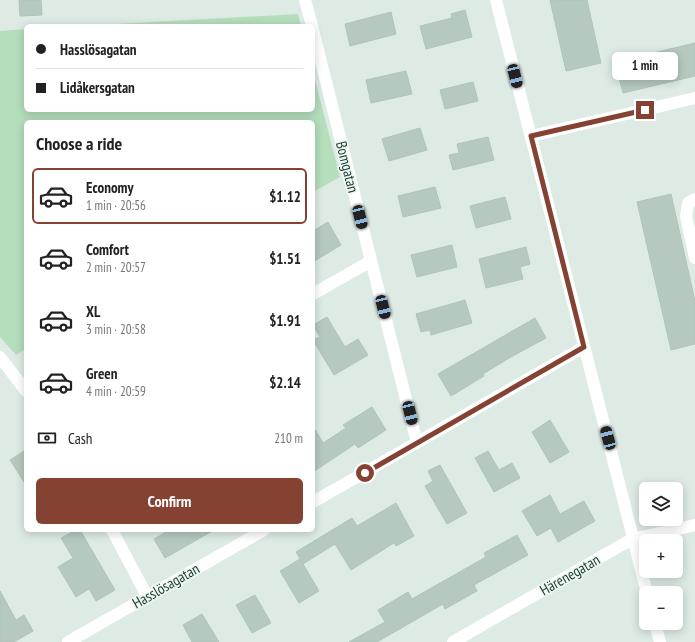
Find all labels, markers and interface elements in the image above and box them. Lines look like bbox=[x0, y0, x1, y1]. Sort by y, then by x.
text: Hasslösagatan bbox=[60, 40, 137, 59]
callout: 1 min bbox=[612, 52, 678, 80]
text: 1 min bbox=[632, 57, 658, 74]
car bbox=[506, 63, 524, 89]
text: Lidåkersgatan bbox=[60, 78, 135, 97]
route end bbox=[636, 101, 654, 119]
text: Choose a ride bbox=[36, 132, 122, 155]
street label: Bomgatan bbox=[332, 139, 363, 195]
icon: car bbox=[38, 178, 74, 214]
text: Economy bbox=[86, 178, 134, 197]
text: $1.12 bbox=[269, 187, 301, 206]
text: 1 min · 20:56 bbox=[86, 197, 146, 214]
car bbox=[351, 204, 369, 230]
icon: car bbox=[38, 240, 74, 276]
text: Comfort bbox=[86, 240, 129, 259]
text: $1.51 bbox=[269, 249, 301, 268]
text: 2 min · 20:57 bbox=[86, 259, 146, 276]
car bbox=[374, 294, 392, 320]
icon: car bbox=[38, 302, 74, 338]
text: XL bbox=[86, 302, 100, 321]
text: $1.91 bbox=[269, 311, 301, 330]
text: 3 min · 20:58 bbox=[86, 321, 146, 338]
icon: car bbox=[38, 364, 74, 400]
text: Green bbox=[86, 364, 118, 383]
text: $2.14 bbox=[269, 373, 301, 392]
text: 4 min · 20:59 bbox=[86, 383, 146, 400]
car bbox=[401, 400, 419, 426]
car bbox=[599, 425, 617, 451]
icon: cash bbox=[36, 427, 58, 449]
text: Cash bbox=[68, 429, 92, 448]
text: 210 m bbox=[274, 430, 303, 447]
route start bbox=[356, 464, 374, 482]
button: Confirm bbox=[36, 478, 303, 524]
map controls bbox=[639, 482, 683, 630]
button: layers bbox=[639, 482, 683, 526]
button: + bbox=[639, 534, 683, 578]
street label: Härenegatan bbox=[536, 550, 603, 599]
street label: Hasslösagatan bbox=[129, 559, 203, 612]
button: − bbox=[639, 586, 683, 630]

